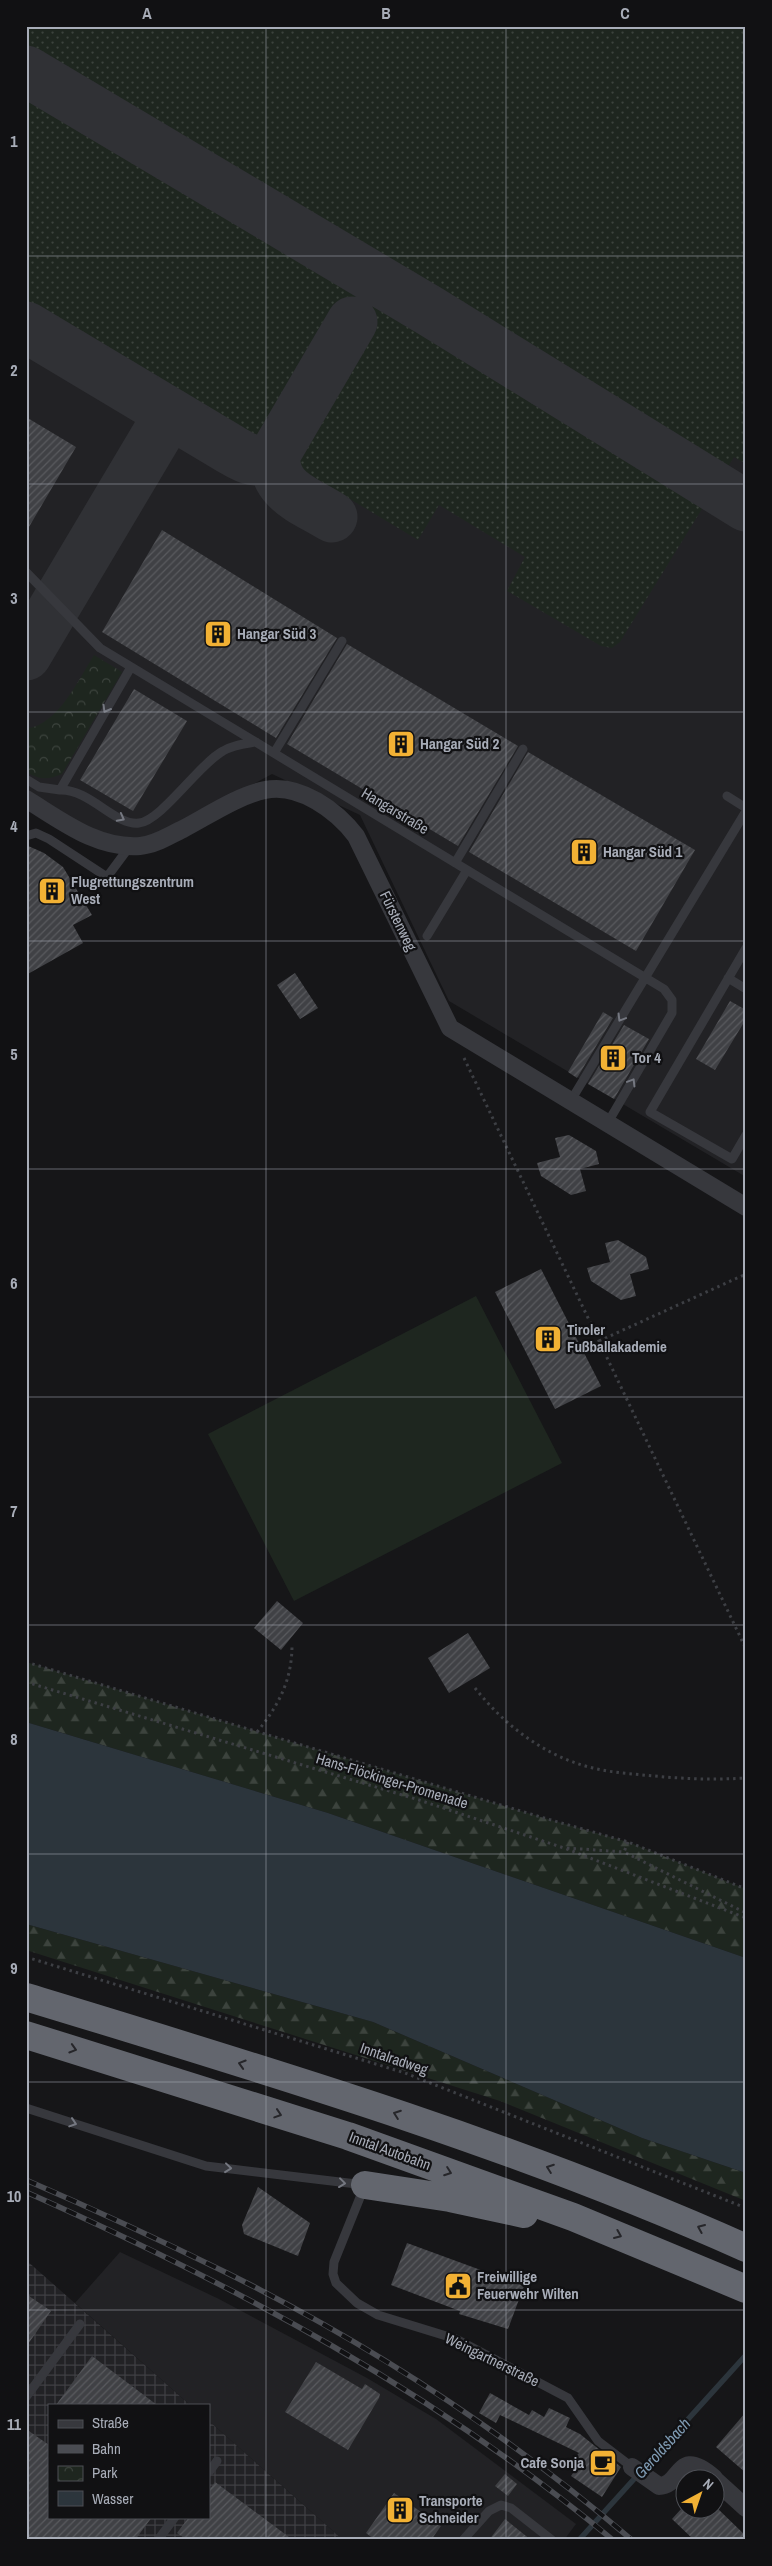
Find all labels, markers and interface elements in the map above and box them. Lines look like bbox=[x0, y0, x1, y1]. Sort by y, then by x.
text: A bbox=[142, 2, 152, 24]
text: B bbox=[381, 2, 391, 24]
text: C bbox=[620, 2, 630, 24]
text: 1 bbox=[10, 130, 18, 152]
text: 2 bbox=[10, 359, 18, 381]
text: 3 bbox=[10, 587, 18, 609]
building icon: Hangar Süd 3 bbox=[203, 619, 233, 649]
place label: Hangar Süd 3 bbox=[237, 623, 316, 644]
one-way arrow bbox=[103, 704, 113, 713]
building icon: Hangar Süd 2 bbox=[386, 729, 416, 759]
place label: Hangar Süd 2 bbox=[420, 733, 499, 754]
street label: Hangarstraße bbox=[358, 782, 433, 839]
one-way arrow bbox=[116, 812, 125, 822]
text: 4 bbox=[10, 815, 18, 837]
building icon: Hangar Süd 1 bbox=[569, 837, 599, 867]
place label: Hangar Süd 1 bbox=[603, 841, 682, 862]
place label: Flugrettungszentrum West bbox=[71, 871, 194, 909]
building icon: Flugrettungszentrum West bbox=[37, 876, 67, 906]
street label: Fürstenweg bbox=[375, 887, 422, 954]
one-way arrow bbox=[617, 1013, 627, 1022]
text: 5 bbox=[10, 1043, 18, 1065]
building icon: Tor 4 bbox=[598, 1043, 628, 1073]
place label: Tor 4 bbox=[632, 1047, 661, 1068]
one-way arrow bbox=[625, 1078, 635, 1087]
text: 6 bbox=[10, 1272, 18, 1294]
place label: Tiroler Fußballakademie bbox=[567, 1319, 667, 1357]
building icon: Tiroler Fußballakademie bbox=[533, 1324, 563, 1354]
text: 7 bbox=[10, 1500, 18, 1522]
text: 8 bbox=[10, 1728, 18, 1750]
street label: Hans-Flöckinger-Promenade bbox=[314, 1747, 471, 1814]
text: 9 bbox=[10, 1957, 18, 1979]
street label: Inntalradweg bbox=[357, 2037, 431, 2080]
one-way arrow bbox=[68, 2044, 77, 2054]
one-way arrow bbox=[239, 2059, 247, 2069]
one-way arrow bbox=[273, 2108, 282, 2118]
one-way arrow bbox=[393, 2110, 402, 2120]
one-way arrow bbox=[68, 2117, 76, 2127]
street label: Inntal Autobahn bbox=[346, 2126, 434, 2175]
one-way arrow bbox=[225, 2162, 233, 2173]
one-way arrow bbox=[546, 2164, 555, 2174]
one-way arrow bbox=[443, 2166, 452, 2176]
one-way arrow bbox=[339, 2177, 347, 2188]
text: 10 bbox=[7, 2185, 21, 2207]
one-way arrow bbox=[697, 2224, 706, 2234]
one-way arrow bbox=[613, 2229, 622, 2240]
place label: Freiwillige Feuerwehr Wilten bbox=[477, 2266, 579, 2304]
public building icon: Freiwillige Feuerwehr Wilten bbox=[443, 2271, 473, 2301]
street label: Weingartnerstraße bbox=[442, 2328, 543, 2391]
legend bbox=[48, 2404, 210, 2518]
text: Straße bbox=[92, 2412, 129, 2433]
text: 11 bbox=[7, 2413, 22, 2435]
water label: Geroldsbach bbox=[629, 2413, 695, 2483]
text: Bahn bbox=[92, 2438, 121, 2459]
cafe icon: Cafe Sonja bbox=[588, 2448, 618, 2478]
place label: Cafe Sonja bbox=[520, 2452, 584, 2473]
text: Park bbox=[92, 2462, 118, 2483]
north arrow bbox=[674, 2468, 724, 2518]
text: N bbox=[699, 2474, 717, 2494]
text: Wasser bbox=[92, 2488, 133, 2509]
place label: Transporte Schneider bbox=[419, 2490, 483, 2528]
building icon: Transporte Schneider bbox=[385, 2495, 415, 2525]

